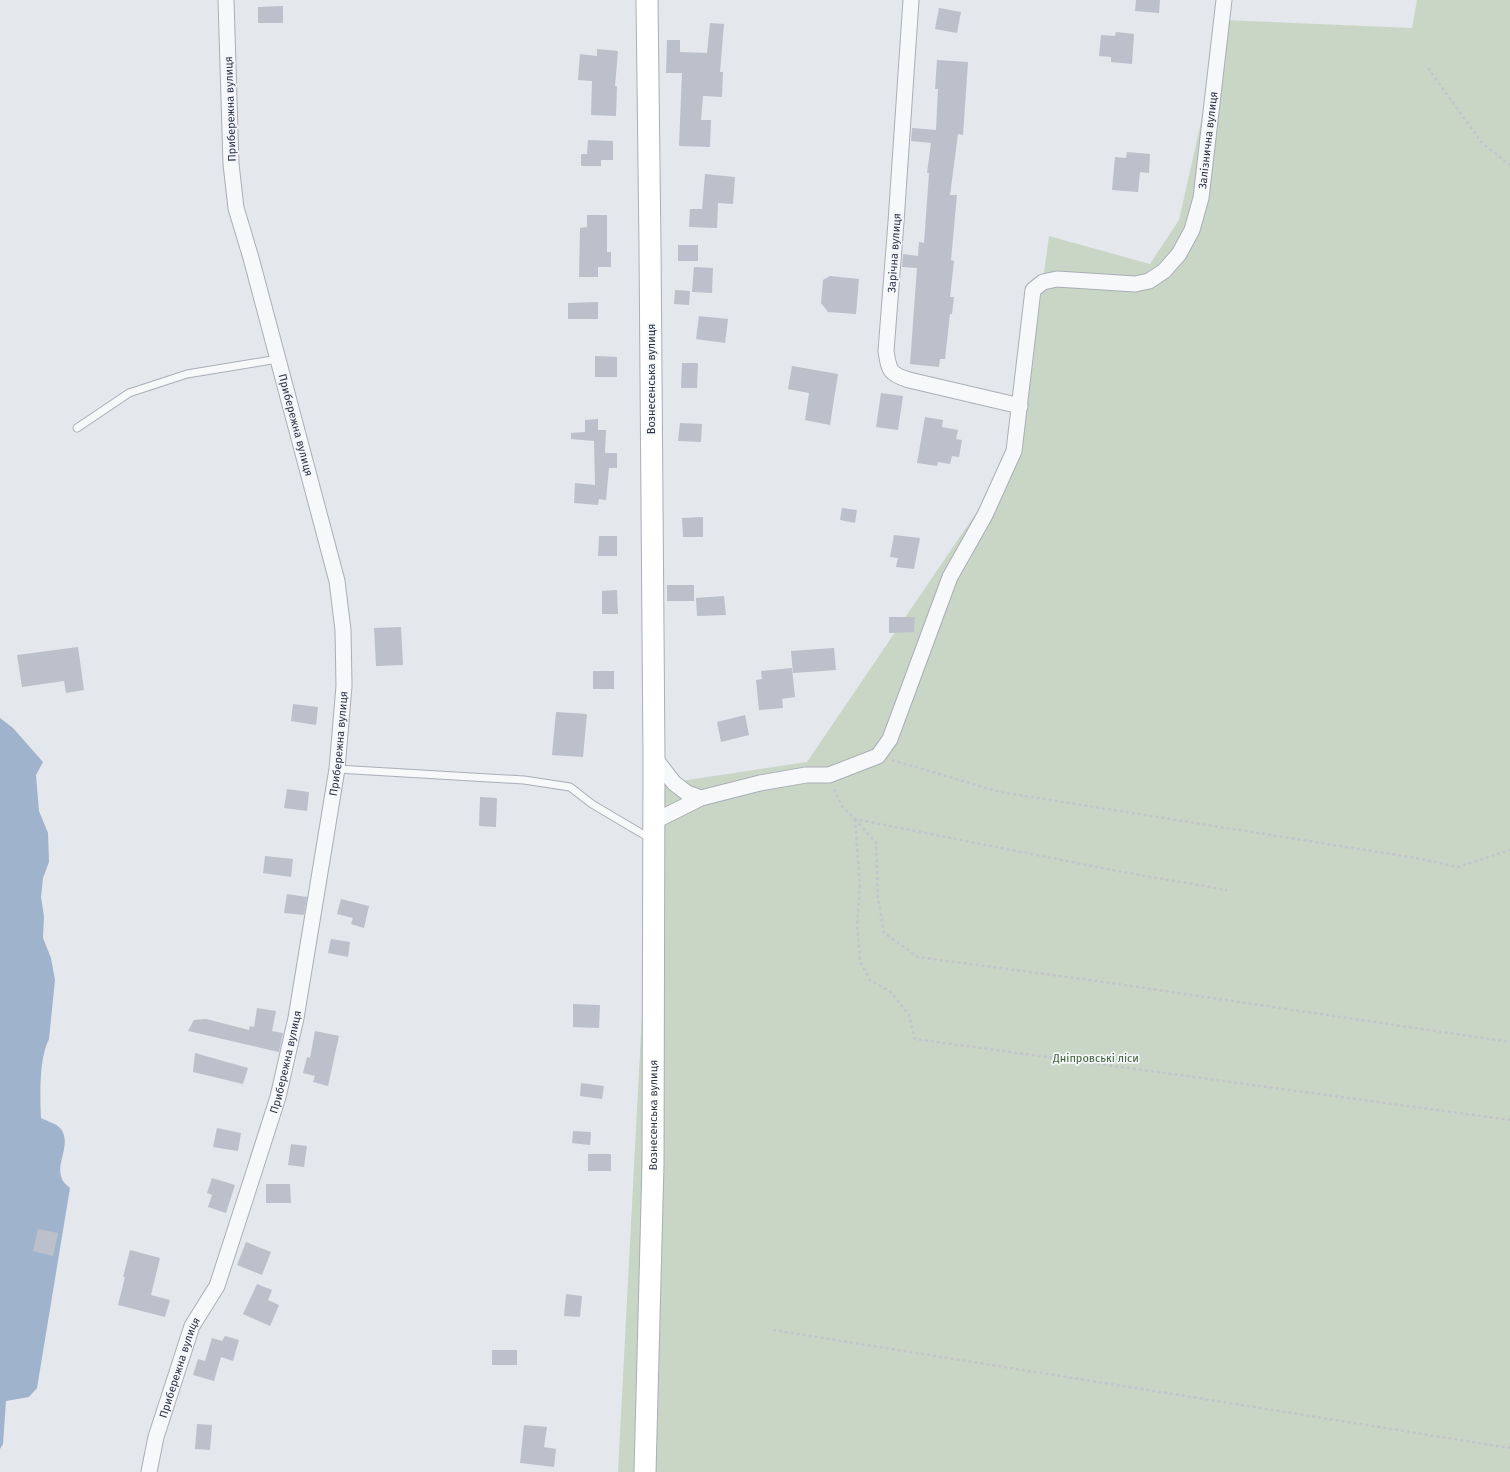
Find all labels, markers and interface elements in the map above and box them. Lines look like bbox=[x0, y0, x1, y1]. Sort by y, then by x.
street label: Прибережна вулиця bbox=[222, 56, 239, 162]
street label: Залізнична вулиця bbox=[1196, 91, 1220, 190]
street label: Зарічна вулиця bbox=[885, 213, 904, 293]
street label: Вознесенська вулиця bbox=[645, 324, 658, 434]
street label: Прибережна вулиця bbox=[276, 373, 315, 478]
street label: Прибережна вулиця bbox=[327, 691, 351, 797]
street label: Прибережна вулиця bbox=[267, 1010, 304, 1115]
park label: Дніпровські ліси bbox=[1052, 1052, 1139, 1065]
street label: Вознесенська вулиця bbox=[647, 1060, 660, 1171]
street label: Прибережна вулиця bbox=[157, 1315, 203, 1420]

